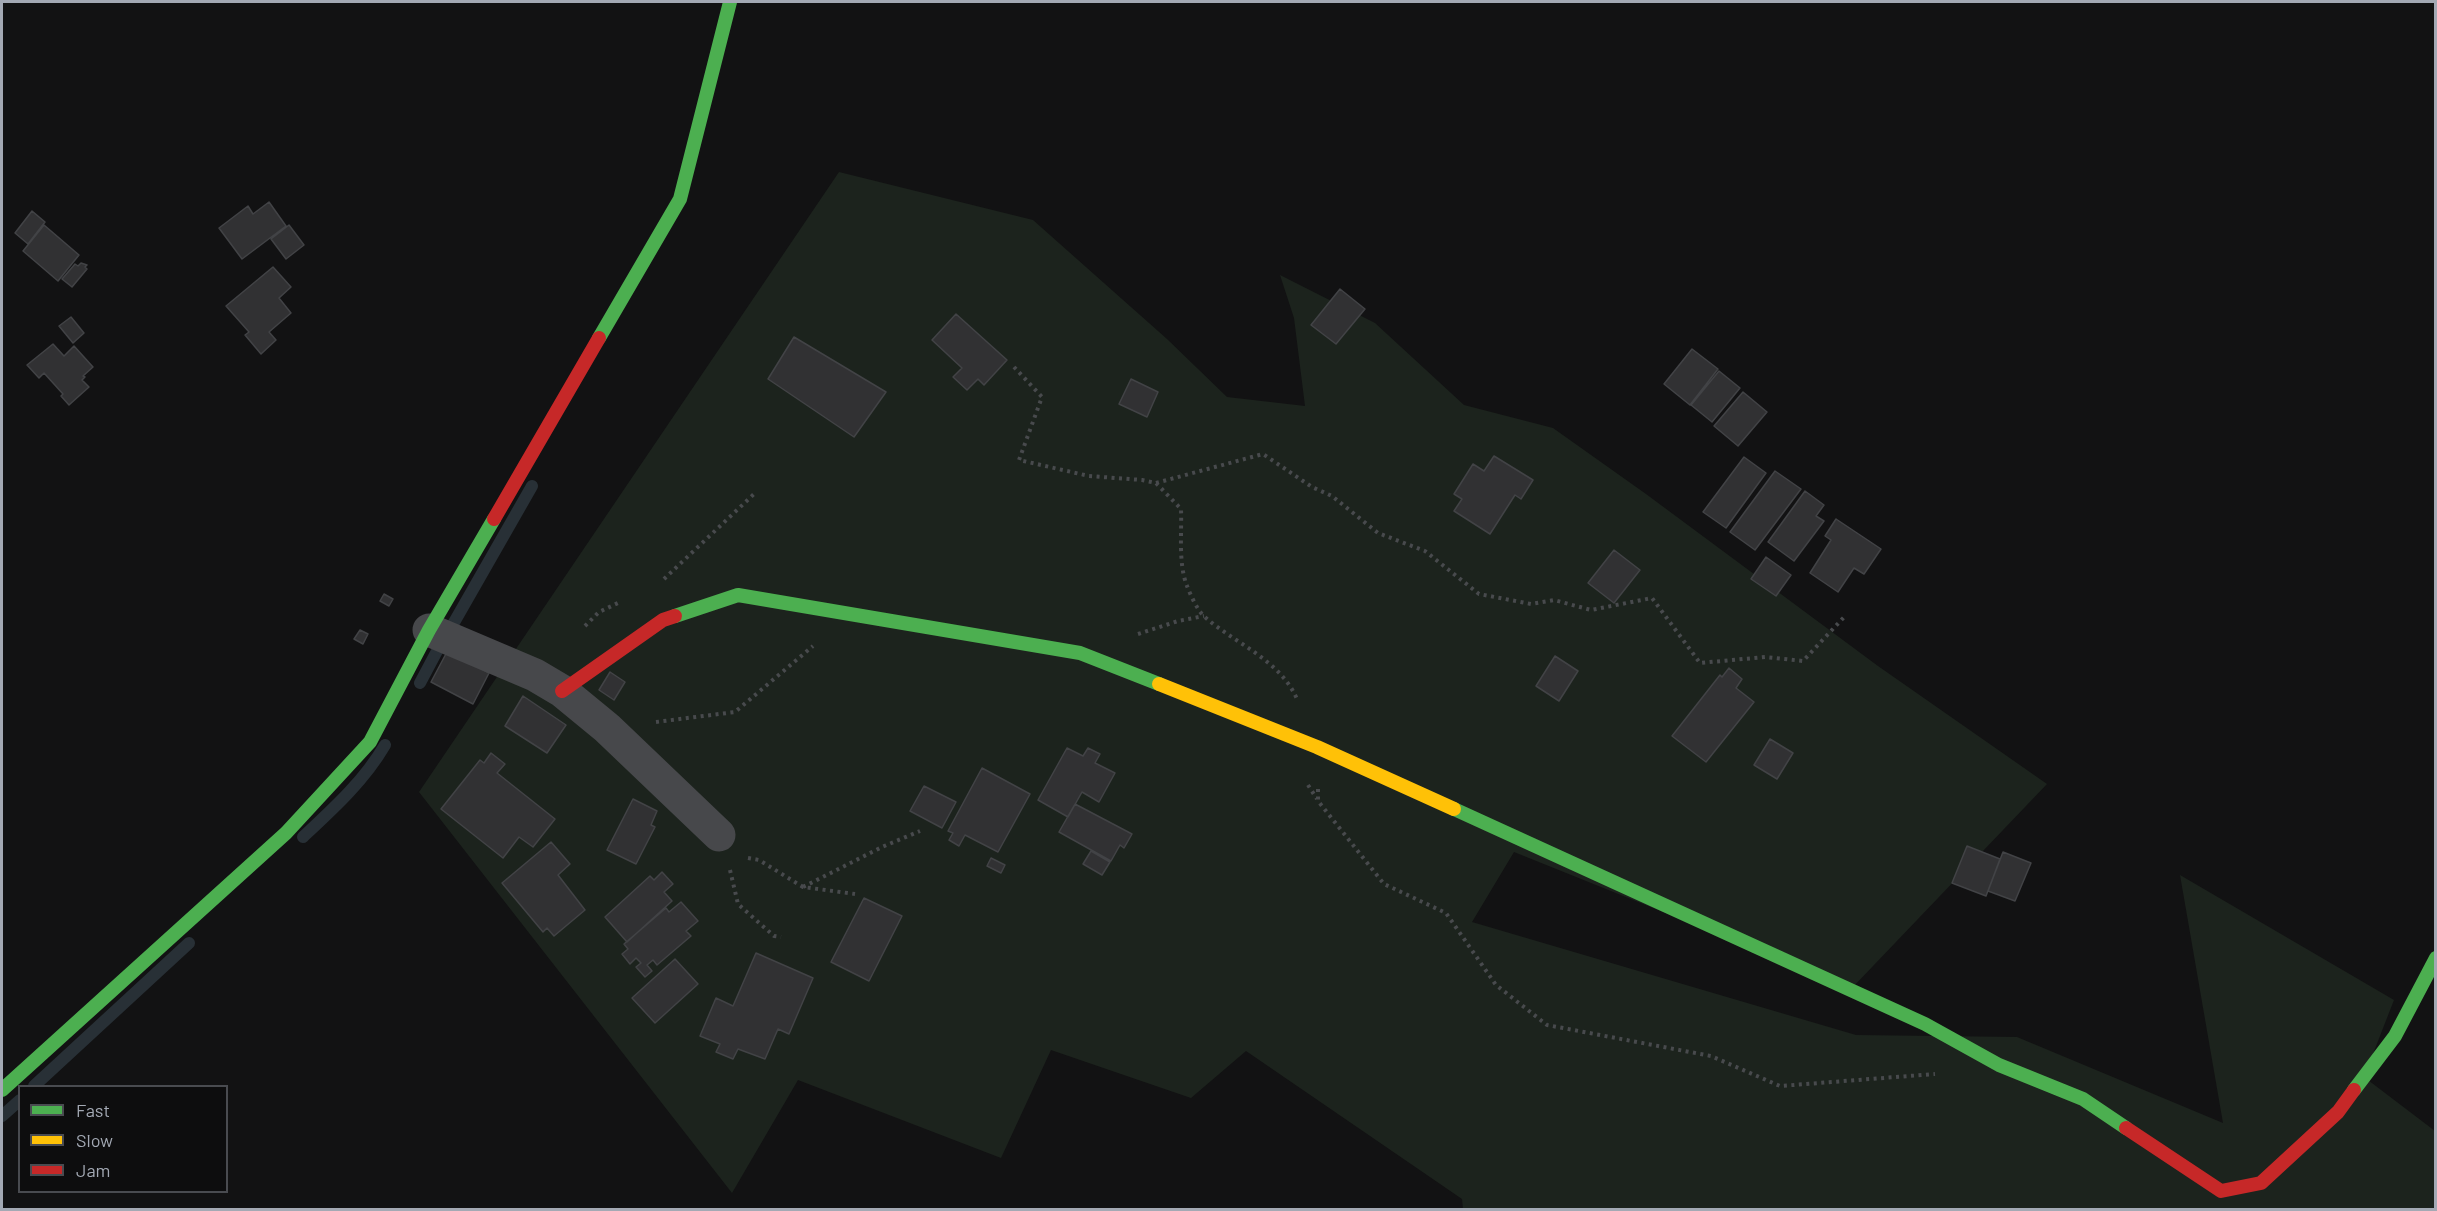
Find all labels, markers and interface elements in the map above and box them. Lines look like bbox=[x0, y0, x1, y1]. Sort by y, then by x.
legend bbox=[18, 1085, 228, 1193]
text: Fast bbox=[76, 1099, 110, 1121]
text: Slow bbox=[76, 1129, 113, 1151]
text: Jam bbox=[76, 1159, 110, 1181]

